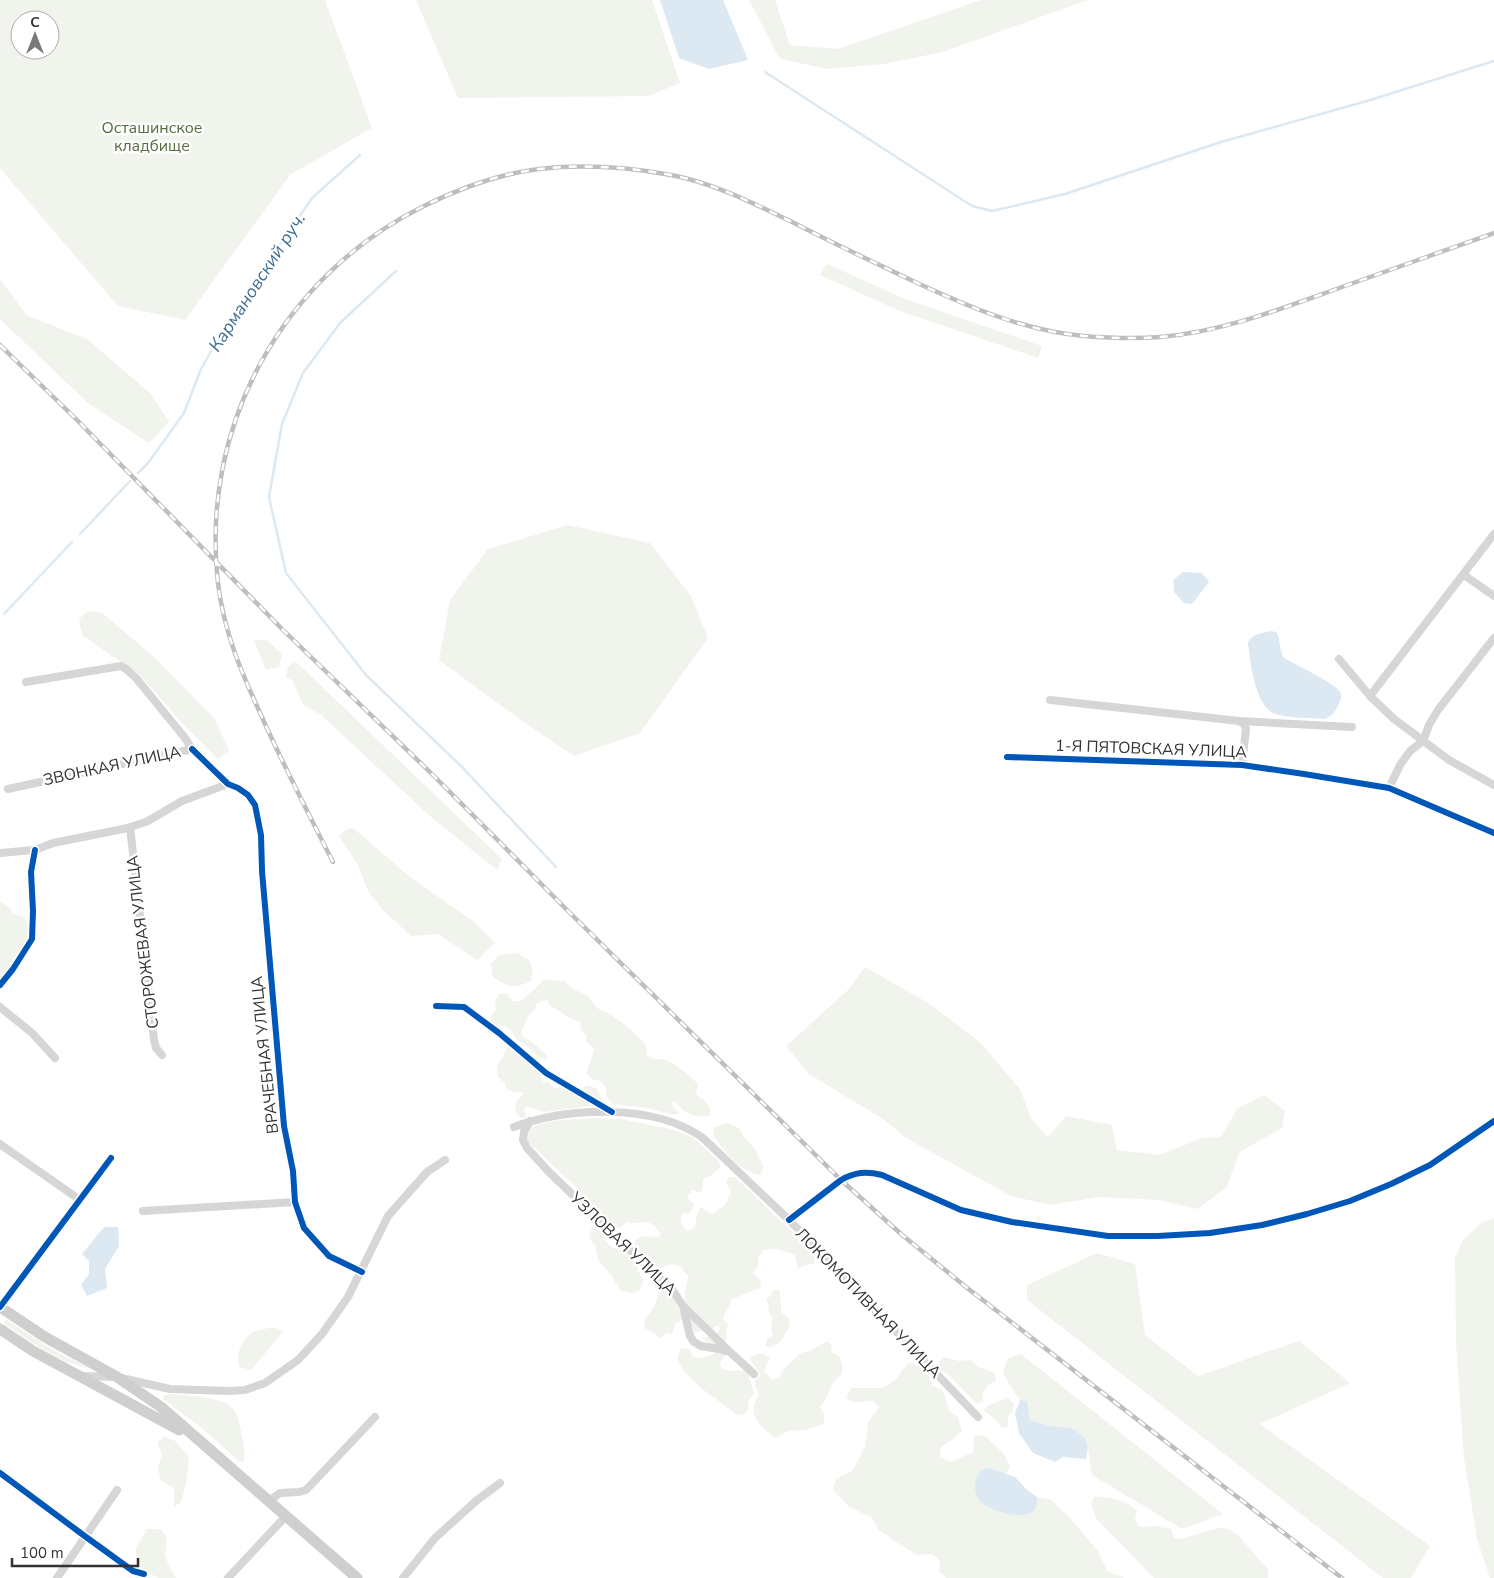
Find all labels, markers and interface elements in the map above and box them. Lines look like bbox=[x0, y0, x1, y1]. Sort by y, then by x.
north arrow bbox=[10, 10, 60, 60]
text: С bbox=[30, 13, 40, 32]
park label: Осташинское кладбище bbox=[102, 117, 202, 157]
water label: Кармановский руч. bbox=[203, 208, 311, 356]
street label: 1-Я ПЯТОВСКАЯ УЛИЦА bbox=[1055, 735, 1247, 763]
street label: ЗВОНКАЯ УЛИЦА bbox=[41, 741, 183, 791]
street label: СТОРОЖЕВАЯ УЛИЦА bbox=[121, 854, 165, 1030]
street label: ВРАЧЕБНАЯ УЛИЦА bbox=[246, 975, 284, 1135]
street label: УЗЛОВАЯ УЛИЦА bbox=[564, 1187, 681, 1301]
street label: ЛОКОМОТИВНАЯ УЛИЦА bbox=[790, 1223, 946, 1383]
scale bar bbox=[12, 1536, 139, 1568]
text: 100 m bbox=[20, 1543, 64, 1563]

